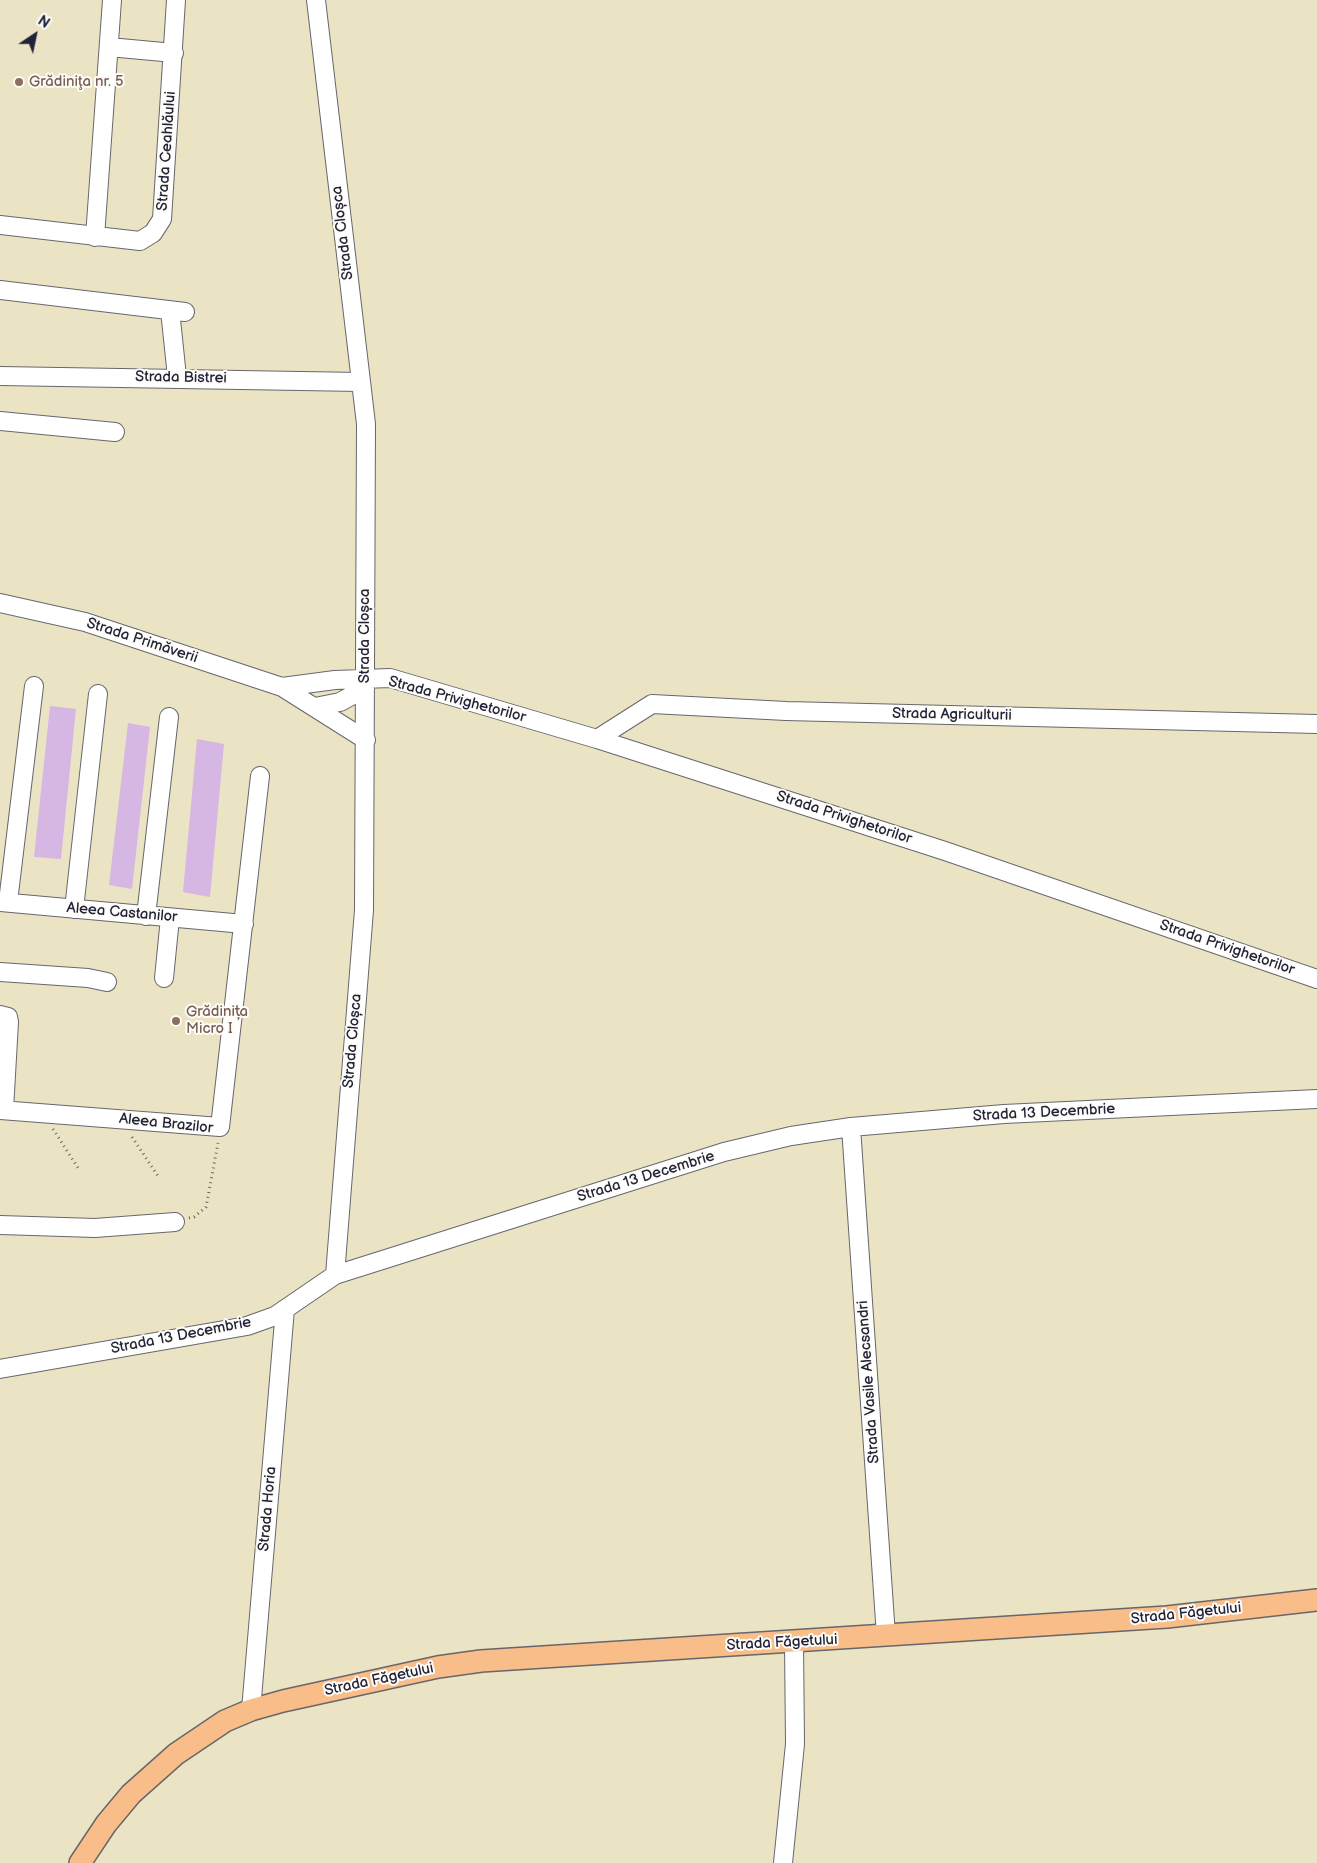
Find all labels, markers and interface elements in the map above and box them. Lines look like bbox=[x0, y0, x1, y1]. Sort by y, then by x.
north arrow bbox=[10, 10, 60, 60]
text: N bbox=[35, 12, 53, 32]
place label: Grădiniţa nr. 5 bbox=[29, 73, 124, 91]
marker: Grădiniţa nr. 5 bbox=[13, 76, 25, 88]
street label: Strada Ceahlăului bbox=[154, 90, 180, 212]
street label: Strada Cloșca bbox=[328, 185, 358, 281]
street label: Strada Bistrei bbox=[135, 368, 227, 388]
street label: Strada Cloșca bbox=[356, 589, 374, 683]
street label: Strada Primăverii bbox=[84, 615, 200, 667]
street label: Strada Privighetorilor bbox=[386, 673, 528, 727]
street label: Strada Agriculturii bbox=[892, 705, 1012, 725]
street label: Strada Privighetorilor bbox=[774, 788, 914, 848]
street label: Aleea Castanilor bbox=[66, 899, 178, 927]
street label: Strada Privighetorilor bbox=[1157, 916, 1297, 980]
street label: Strada Cloșca bbox=[340, 993, 366, 1089]
place label: Grădinița Micro I bbox=[186, 1003, 248, 1038]
marker: Grădinița Micro I bbox=[170, 1015, 182, 1027]
street label: Strada 13 Decembrie bbox=[972, 1100, 1116, 1126]
street label: Aleea Brazilor bbox=[118, 1110, 214, 1138]
street label: Strada 13 Decembrie bbox=[575, 1148, 717, 1206]
street label: Strada Vasile Alecsandri bbox=[854, 1300, 884, 1464]
street label: Strada 13 Decembrie bbox=[109, 1314, 253, 1358]
street label: Strada Horia bbox=[255, 1466, 281, 1552]
street label: Strada Făgetului bbox=[1130, 1599, 1242, 1629]
street label: Strada Făgetului bbox=[726, 1631, 838, 1655]
street label: Strada Făgetului bbox=[323, 1660, 435, 1700]

